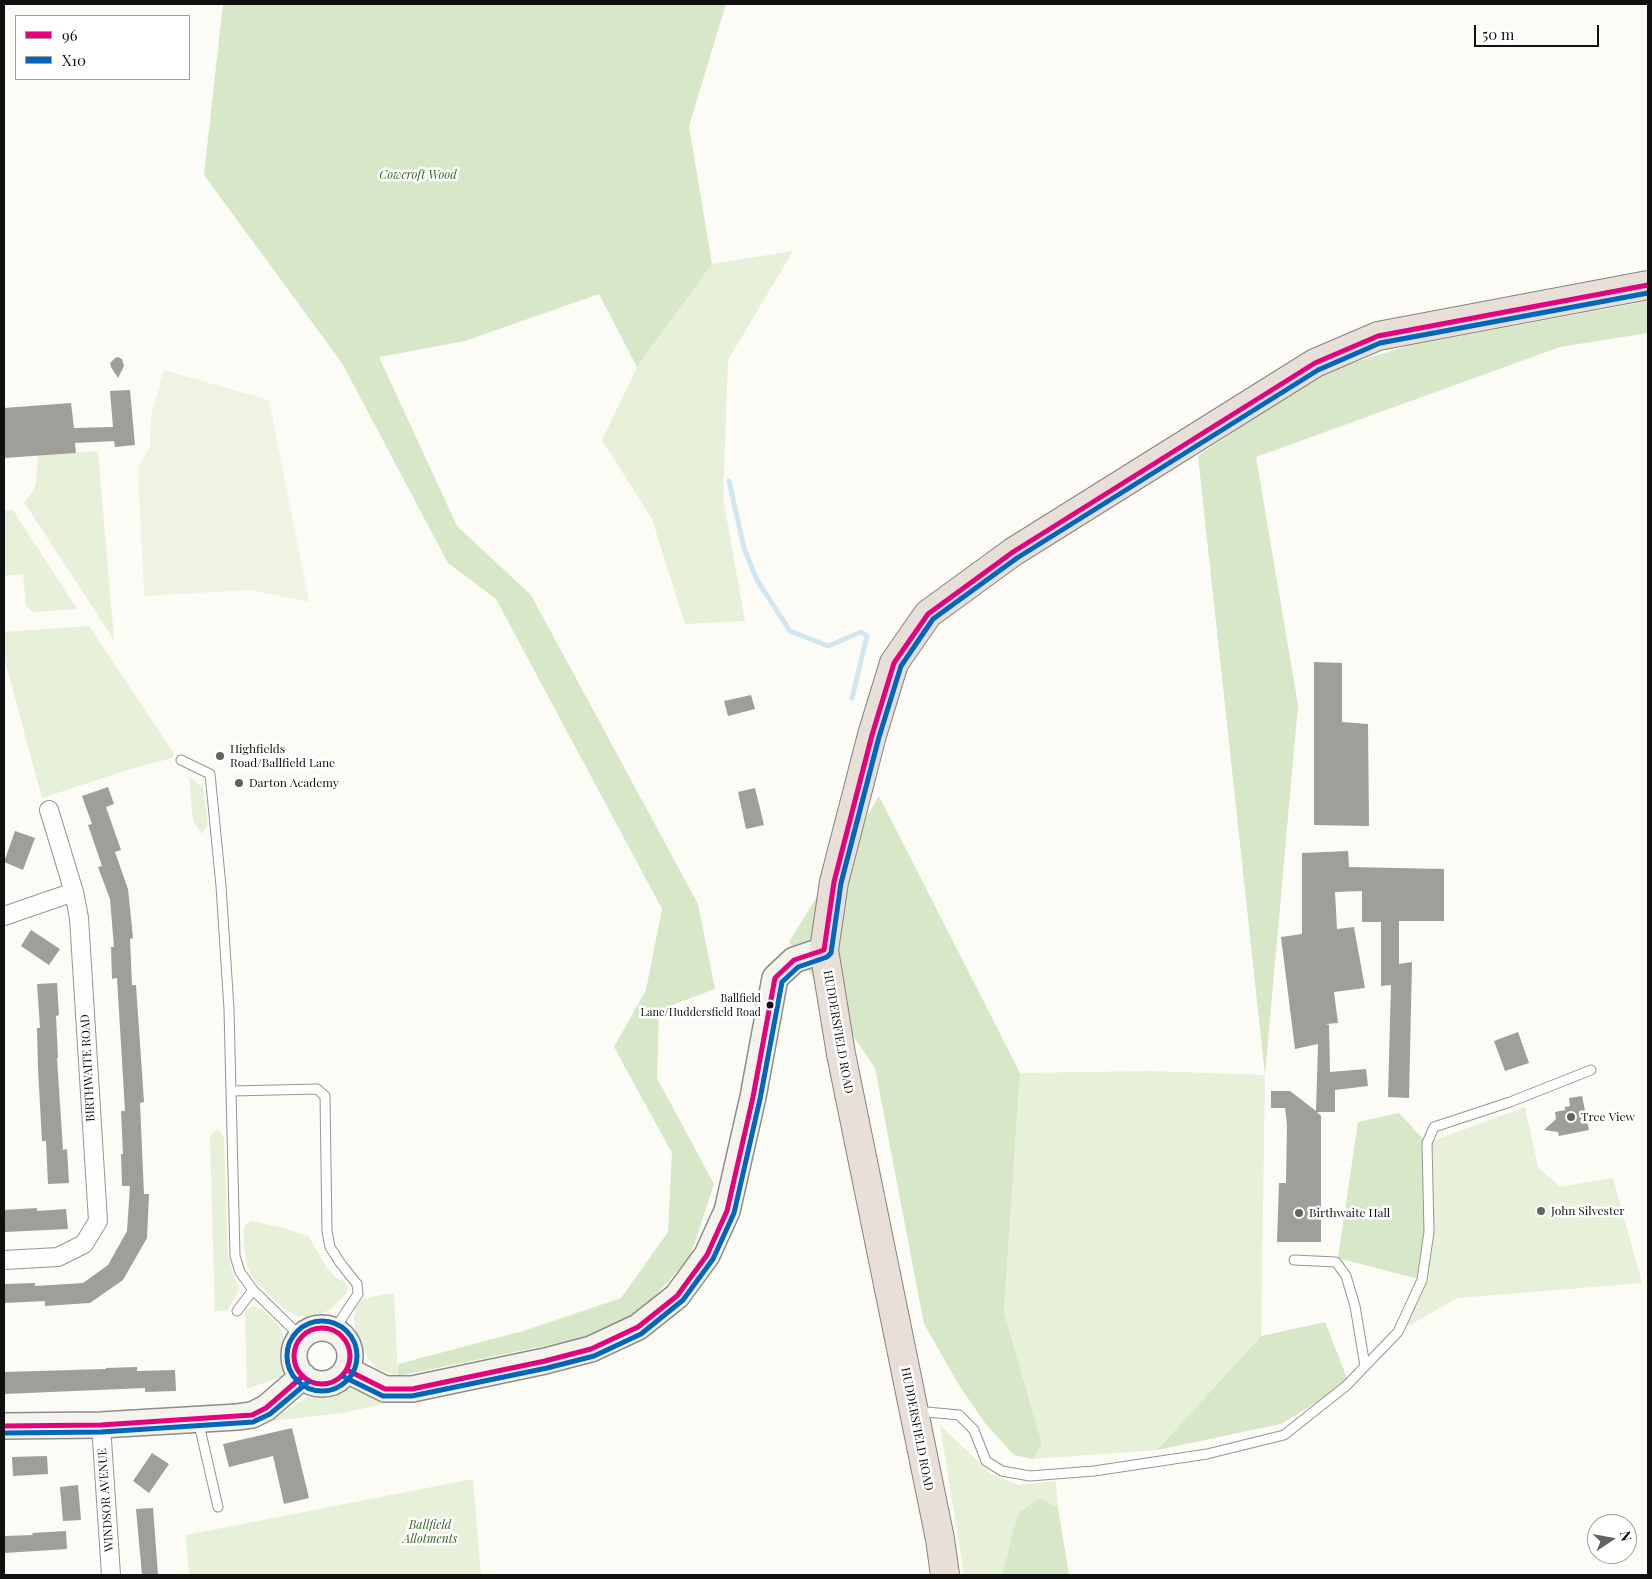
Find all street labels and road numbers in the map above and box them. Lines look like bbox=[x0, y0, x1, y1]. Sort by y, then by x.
street label: HUDDERSFIELD ROAD bbox=[820, 969, 856, 1095]
street label: BIRTHWAITE ROAD bbox=[78, 1014, 98, 1122]
street label: HUDDERSFIELD ROAD bbox=[898, 1366, 936, 1492]
street label: WINDSOR AVENUE bbox=[95, 1448, 117, 1552]

